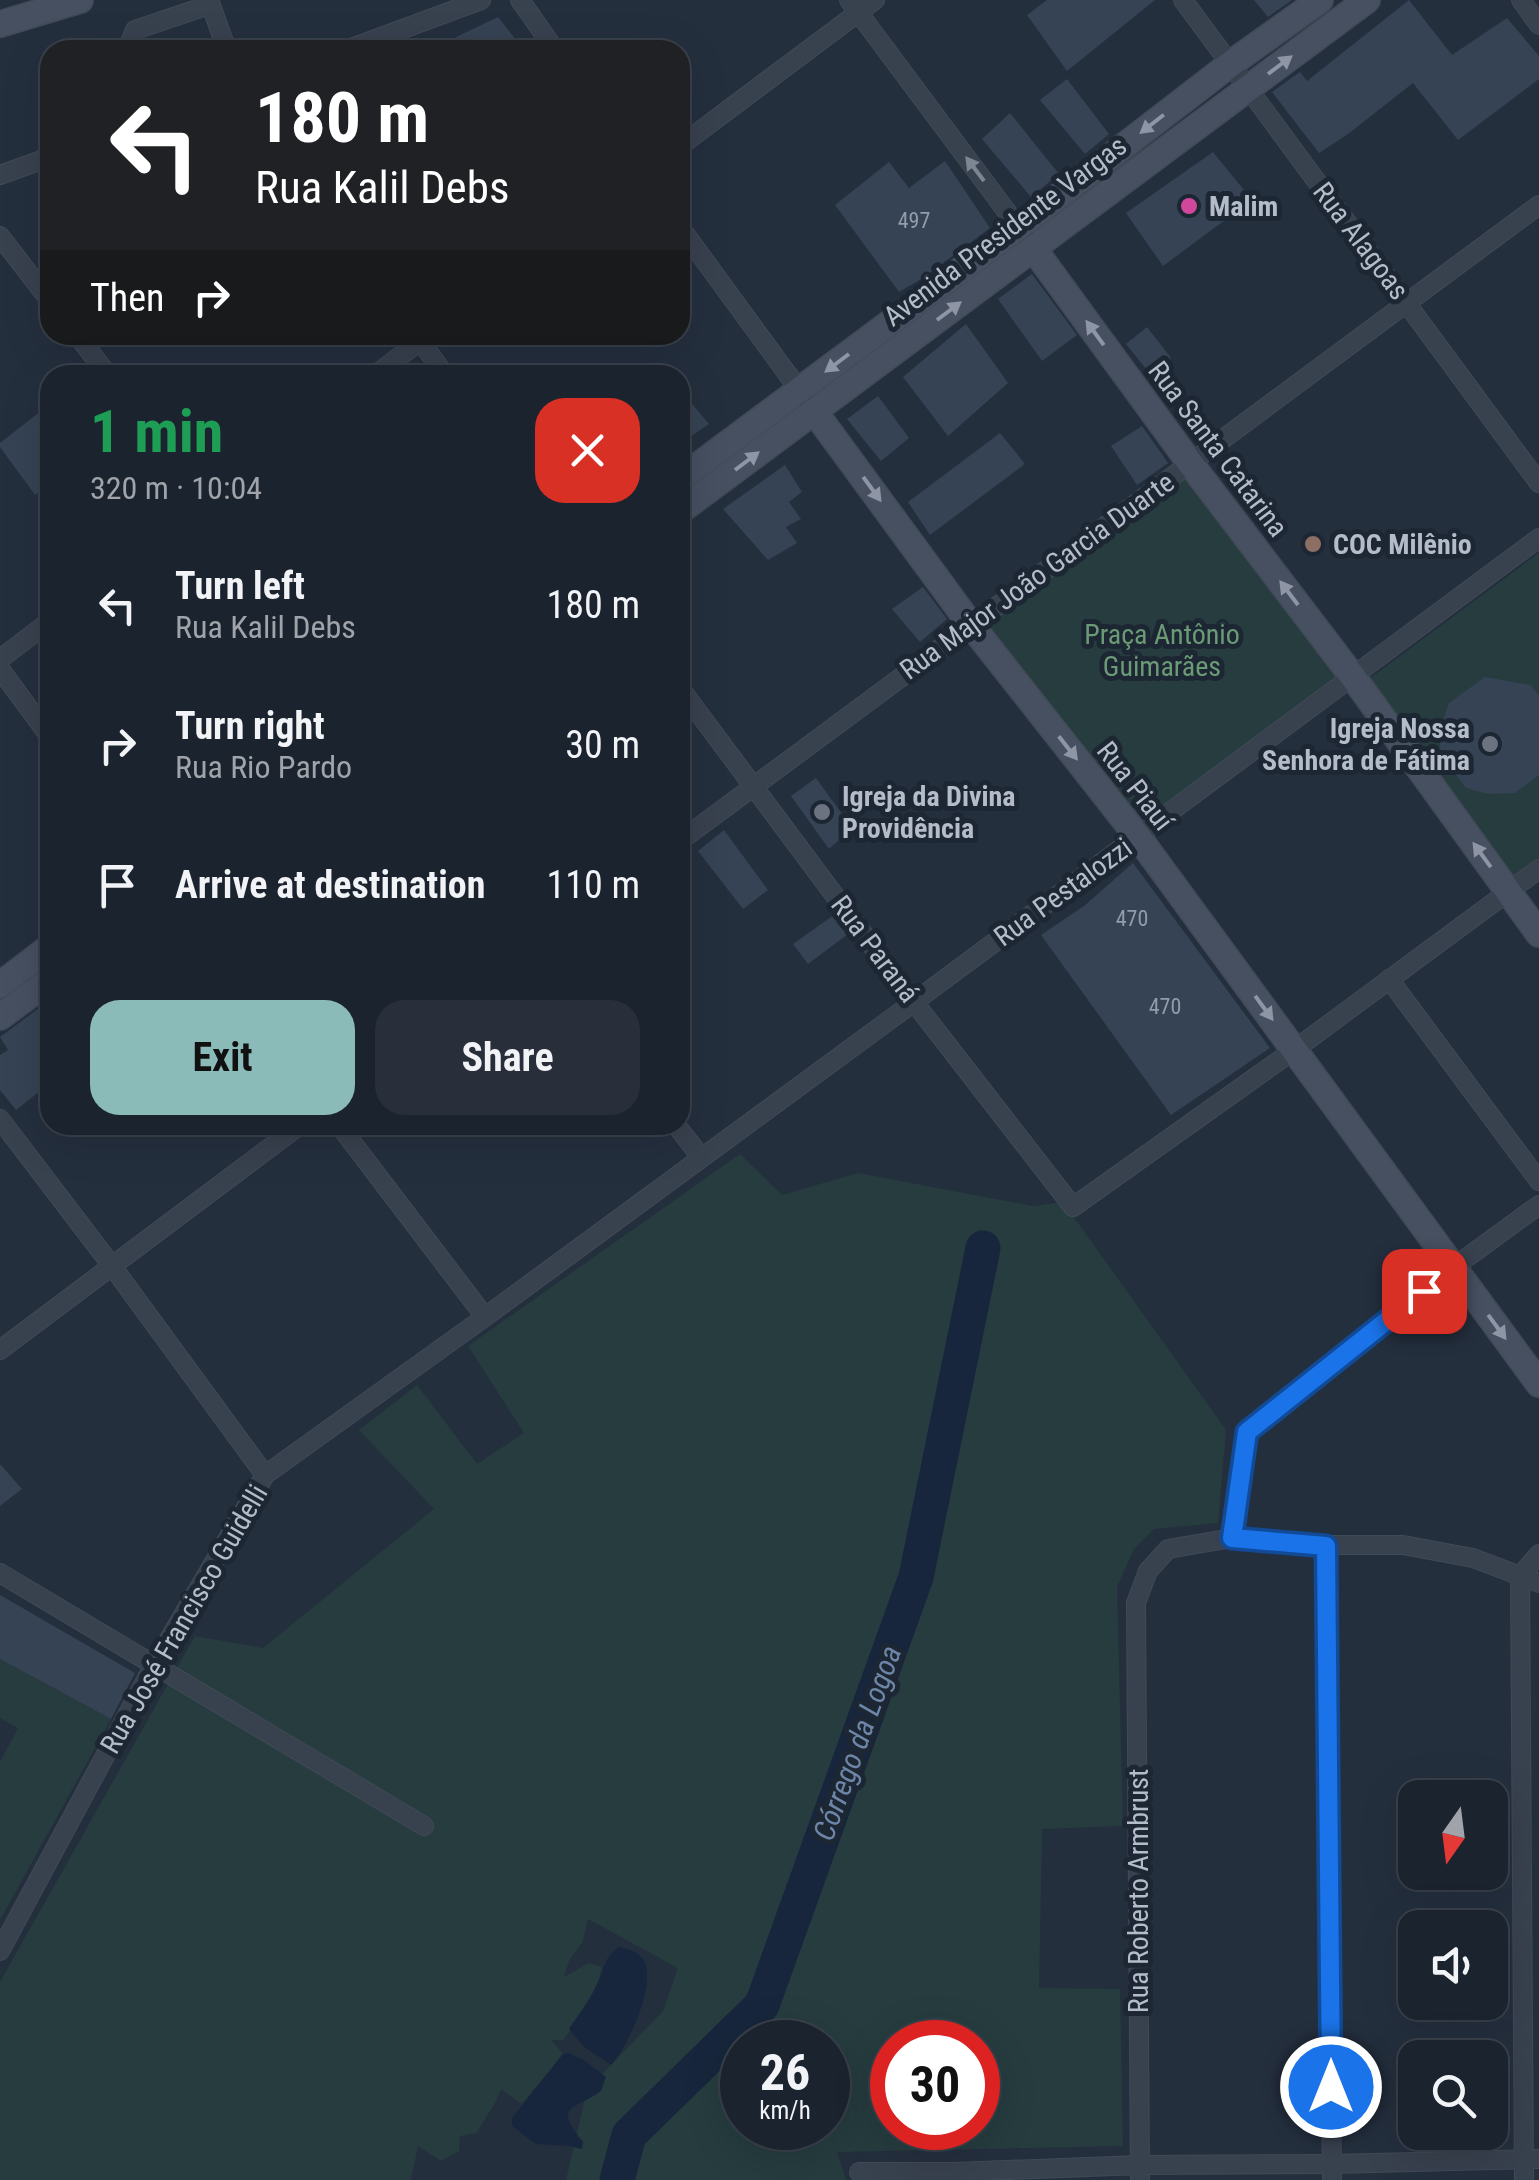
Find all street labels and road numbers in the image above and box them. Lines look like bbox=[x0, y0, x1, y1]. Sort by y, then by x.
street label: Avenida Presidente Vargas bbox=[877, 129, 1133, 333]
street label: Rua Alagoas bbox=[1306, 176, 1416, 306]
street label: Rua Santa Catarina bbox=[1141, 355, 1295, 543]
street label: Rua Major João Garcia Duarte bbox=[894, 466, 1180, 686]
street label: Rua Piauí bbox=[1090, 735, 1181, 838]
street label: Rua Pestalozzi bbox=[988, 831, 1138, 953]
street label: Rua Paraná bbox=[824, 889, 926, 1009]
street label: Rua José Francisco Guidelli bbox=[94, 1479, 274, 1759]
street label: Rua Roberto Armbrust bbox=[1122, 1769, 1155, 2013]

